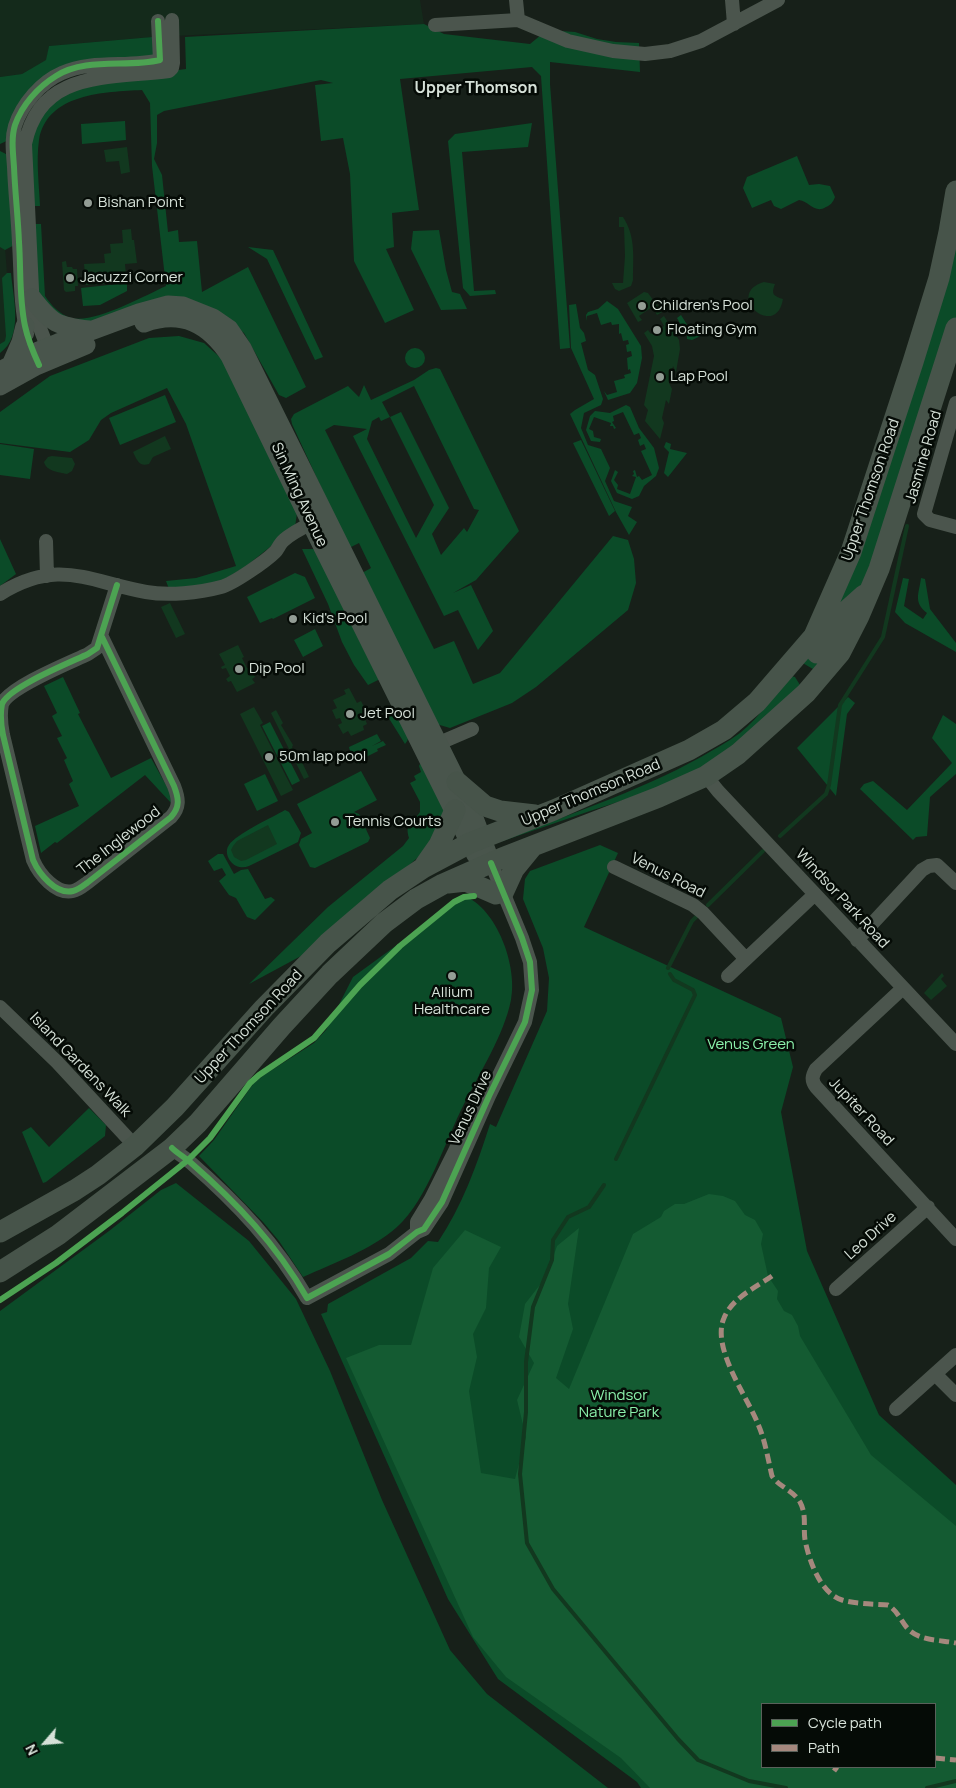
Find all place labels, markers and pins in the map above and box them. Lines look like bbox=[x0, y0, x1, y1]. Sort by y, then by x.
place label: Bishan Point bbox=[98, 194, 184, 212]
marker: Bishan Point bbox=[82, 197, 94, 209]
place label: Jacuzzi Corner bbox=[80, 269, 183, 287]
marker: Jacuzzi Corner bbox=[64, 272, 76, 284]
place label: Children's Pool bbox=[652, 297, 753, 315]
marker: Children's Pool bbox=[636, 300, 648, 312]
place label: Floating Gym bbox=[667, 321, 757, 339]
marker: Floating Gym bbox=[651, 324, 663, 336]
place label: Lap Pool bbox=[670, 368, 728, 386]
marker: Lap Pool bbox=[654, 371, 666, 383]
place label: Kid's Pool bbox=[303, 610, 367, 628]
marker: Kid's Pool bbox=[287, 613, 299, 625]
place label: Dip Pool bbox=[249, 660, 305, 678]
marker: Dip Pool bbox=[233, 663, 245, 675]
place label: Jet Pool bbox=[360, 705, 415, 723]
marker: Jet Pool bbox=[344, 708, 356, 720]
place label: 50m lap pool bbox=[279, 748, 366, 766]
marker: 50m lap pool bbox=[263, 751, 275, 763]
place label: Tennis Courts bbox=[345, 813, 441, 831]
marker: Tennis Courts bbox=[329, 816, 341, 828]
marker: Allium Healthcare bbox=[446, 970, 458, 982]
place label: Allium Healthcare bbox=[414, 984, 490, 1019]

